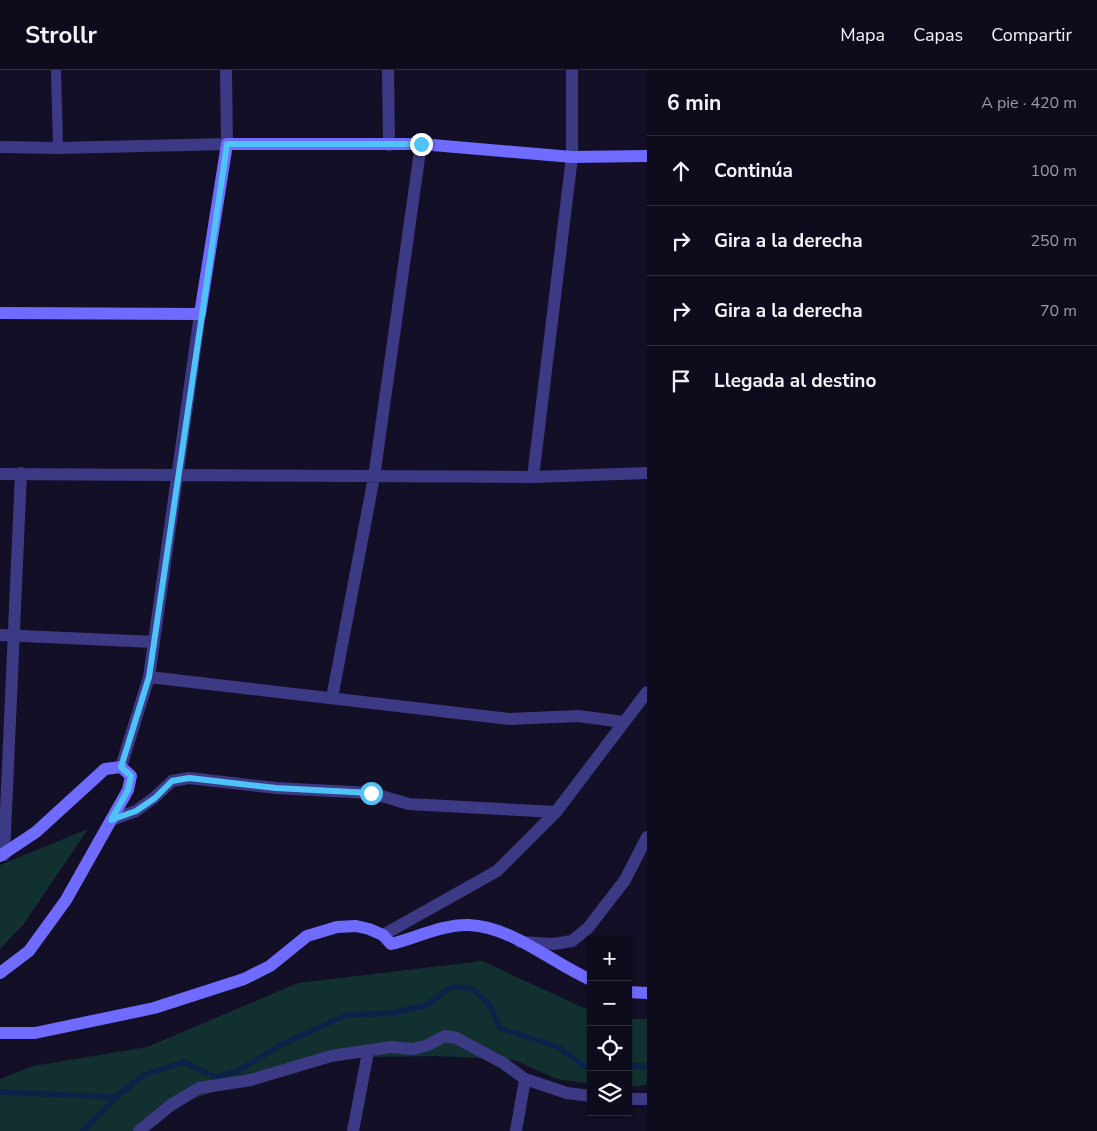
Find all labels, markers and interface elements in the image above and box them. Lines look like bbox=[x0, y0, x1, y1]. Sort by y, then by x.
text: Strollr bbox=[25, 19, 97, 51]
text: Mapa bbox=[840, 23, 885, 47]
text: Capas bbox=[913, 23, 963, 47]
text: Compartir bbox=[991, 23, 1072, 47]
text: 6 min bbox=[667, 89, 721, 117]
text: A pie · 420 m bbox=[981, 92, 1077, 114]
route end bbox=[410, 133, 433, 156]
icon: ahead bbox=[667, 157, 695, 185]
text: Continúa bbox=[714, 158, 793, 184]
text: 100 m bbox=[1030, 160, 1077, 182]
icon: right bbox=[667, 227, 695, 255]
text: Gira a la derecha bbox=[714, 228, 863, 254]
text: 250 m bbox=[1030, 230, 1077, 252]
icon: right bbox=[667, 297, 695, 325]
text: Gira a la derecha bbox=[714, 298, 863, 324]
text: 70 m bbox=[1040, 300, 1077, 322]
icon: arrive bbox=[667, 367, 695, 395]
text: Llegada al destino bbox=[714, 368, 876, 394]
route start bbox=[360, 782, 383, 805]
map controls bbox=[587, 936, 632, 1116]
button: + bbox=[587, 936, 632, 981]
button: − bbox=[587, 981, 632, 1026]
button: locate bbox=[587, 1026, 632, 1071]
button: layers bbox=[587, 1071, 632, 1116]

